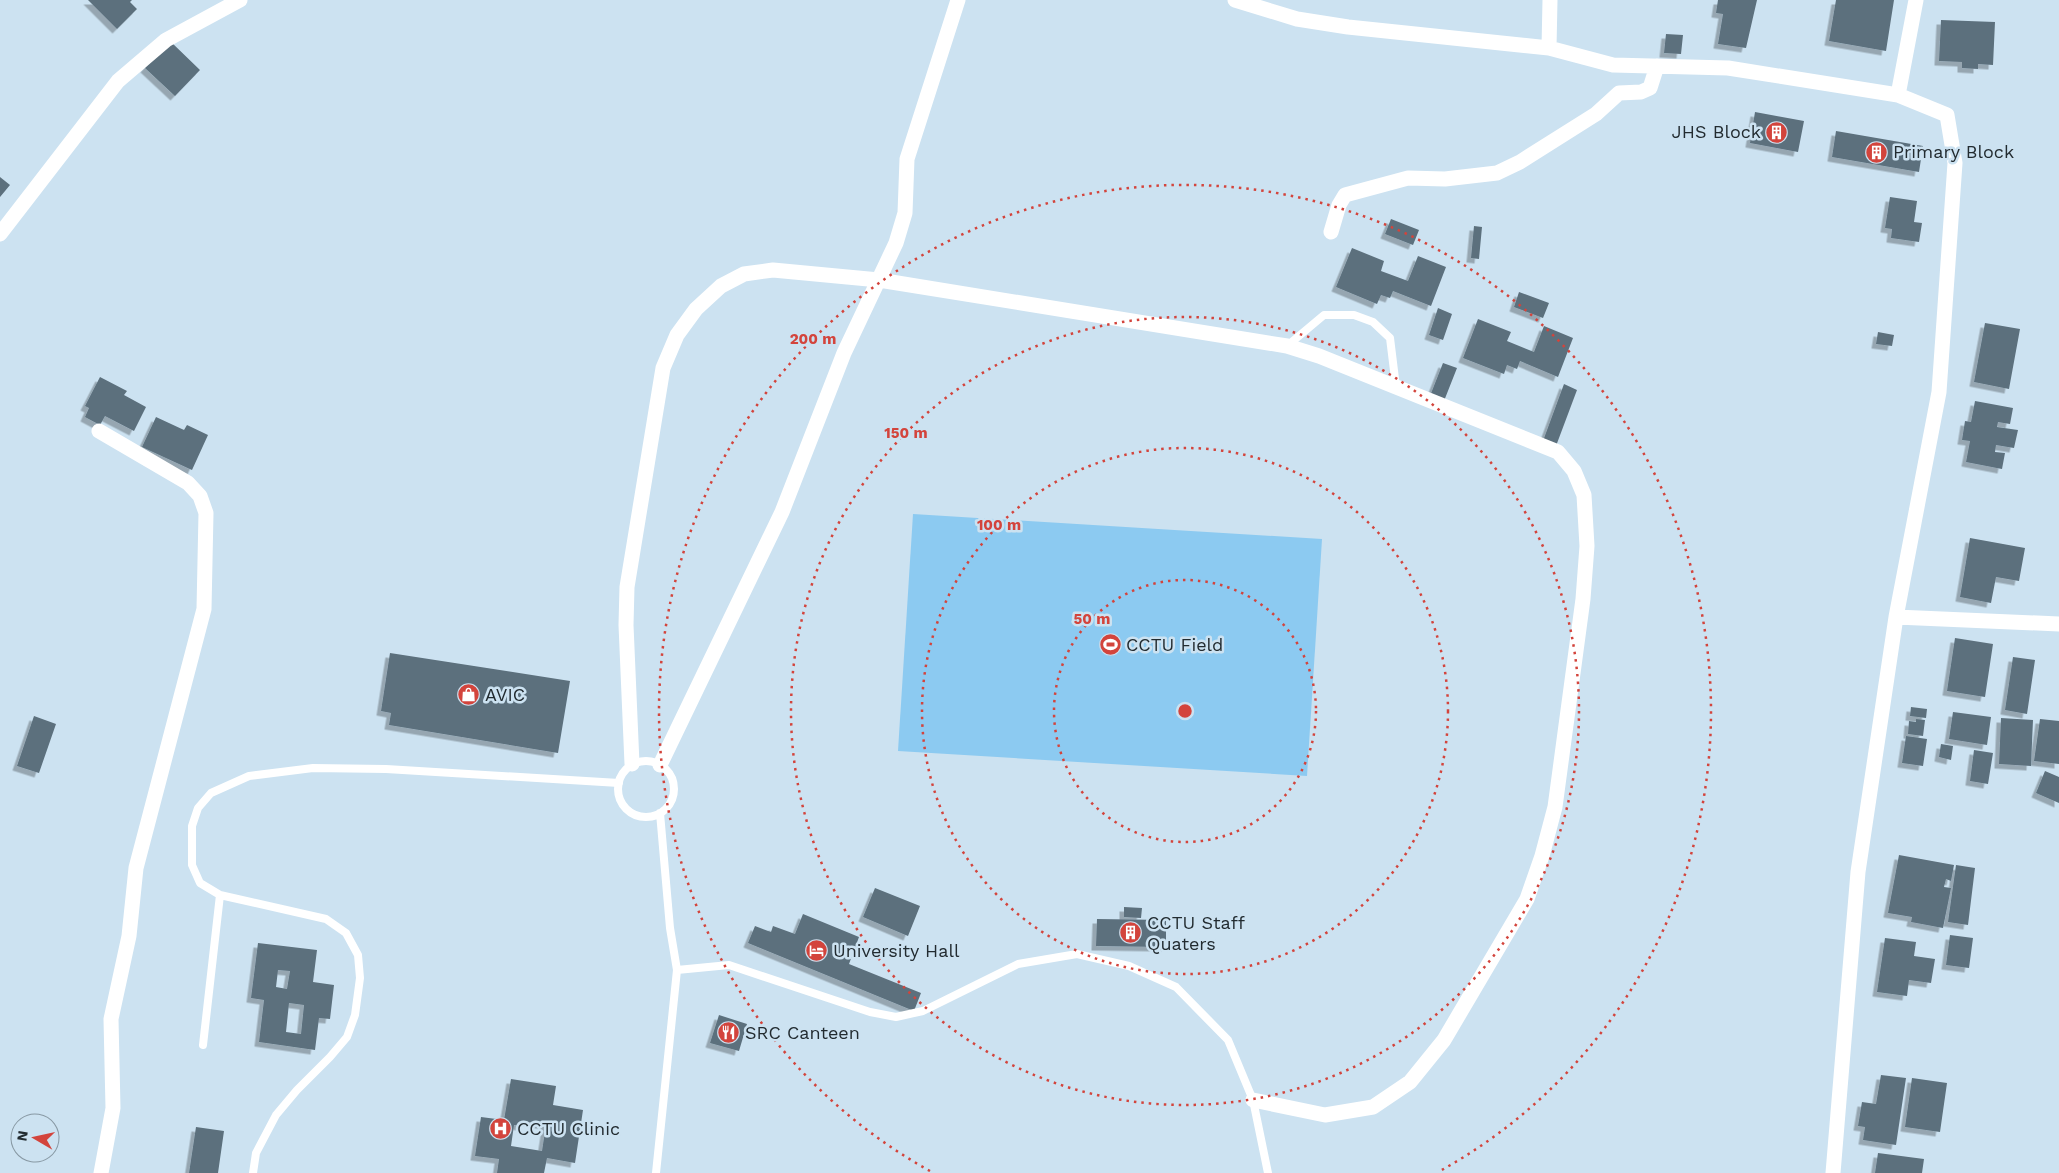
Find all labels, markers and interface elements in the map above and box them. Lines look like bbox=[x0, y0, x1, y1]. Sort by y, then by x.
building icon: JHS Block bbox=[1765, 120, 1789, 144]
place label: JHS Block bbox=[1672, 121, 1761, 142]
building icon: Primary Block bbox=[1865, 140, 1889, 164]
place label: Primary Block bbox=[1893, 141, 2014, 162]
text: 200 m bbox=[790, 330, 836, 348]
text: 150 m bbox=[884, 424, 928, 442]
text: 100 m bbox=[977, 516, 1021, 534]
text: 50 m bbox=[1074, 610, 1110, 628]
sports icon: CCTU Field bbox=[1098, 633, 1122, 657]
place label: CCTU Field bbox=[1126, 634, 1223, 655]
shop icon: AVIC bbox=[457, 683, 481, 707]
place label: AVIC bbox=[485, 684, 525, 705]
centre of rings bbox=[1176, 702, 1194, 720]
place label: CCTU Staff Quaters bbox=[1147, 912, 1245, 954]
building icon: CCTU Staff Quaters bbox=[1119, 921, 1143, 945]
hotel icon: University Hall bbox=[805, 939, 829, 963]
place label: University Hall bbox=[833, 940, 960, 961]
restaurant icon: SRC Canteen bbox=[717, 1021, 741, 1045]
place label: SRC Canteen bbox=[745, 1022, 860, 1043]
north arrow bbox=[10, 1113, 60, 1163]
hospital icon: CCTU Clinic bbox=[489, 1117, 513, 1141]
place label: CCTU Clinic bbox=[517, 1118, 620, 1139]
text: N bbox=[13, 1130, 31, 1142]

